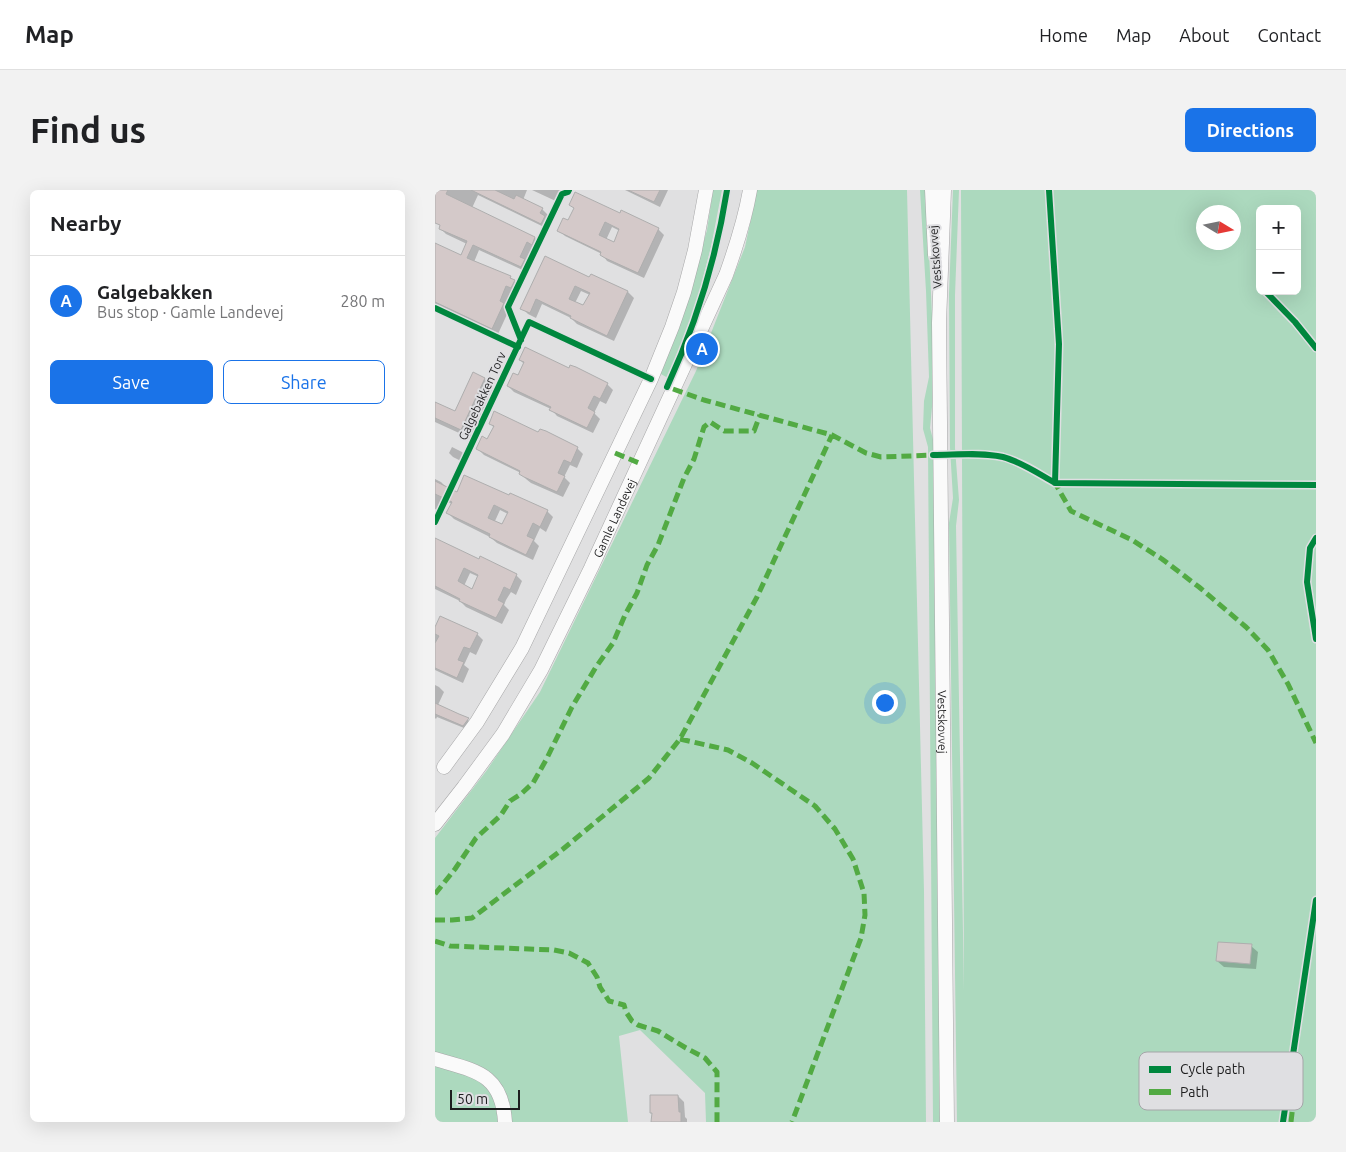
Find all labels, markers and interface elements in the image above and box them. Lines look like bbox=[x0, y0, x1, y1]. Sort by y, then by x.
text: Map bbox=[25, 21, 74, 48]
text: Home bbox=[1039, 25, 1088, 45]
text: Map bbox=[1116, 25, 1151, 45]
text: About bbox=[1179, 25, 1229, 45]
text: Contact bbox=[1257, 25, 1321, 45]
button: Directions bbox=[1185, 108, 1316, 152]
text: Find us bbox=[30, 110, 146, 150]
north arrow bbox=[1196, 205, 1241, 250]
map controls bbox=[1256, 205, 1301, 295]
button: + bbox=[1256, 205, 1301, 250]
text: Nearby bbox=[50, 211, 121, 235]
street label: Vestskovvej bbox=[926, 225, 944, 289]
button: − bbox=[1256, 250, 1301, 295]
text: Galgebakken bbox=[97, 281, 213, 303]
text: A bbox=[60, 292, 72, 310]
text: 280 m bbox=[340, 292, 385, 310]
text: Bus stop · Gamle Landevej bbox=[97, 303, 284, 321]
pin: A bbox=[686, 330, 718, 368]
street label: Galgebakken Torv bbox=[456, 350, 508, 442]
button: Save bbox=[50, 360, 213, 404]
button: Share bbox=[223, 360, 385, 404]
street label: Gamle Landevej bbox=[590, 476, 638, 559]
your location bbox=[872, 690, 898, 716]
street label: Vestskovvej bbox=[936, 690, 950, 754]
legend bbox=[1139, 1052, 1303, 1110]
text: Cycle path bbox=[1180, 1061, 1245, 1077]
text: Path bbox=[1180, 1084, 1209, 1100]
scale bar bbox=[450, 1087, 520, 1110]
text: 50 m bbox=[457, 1091, 488, 1107]

